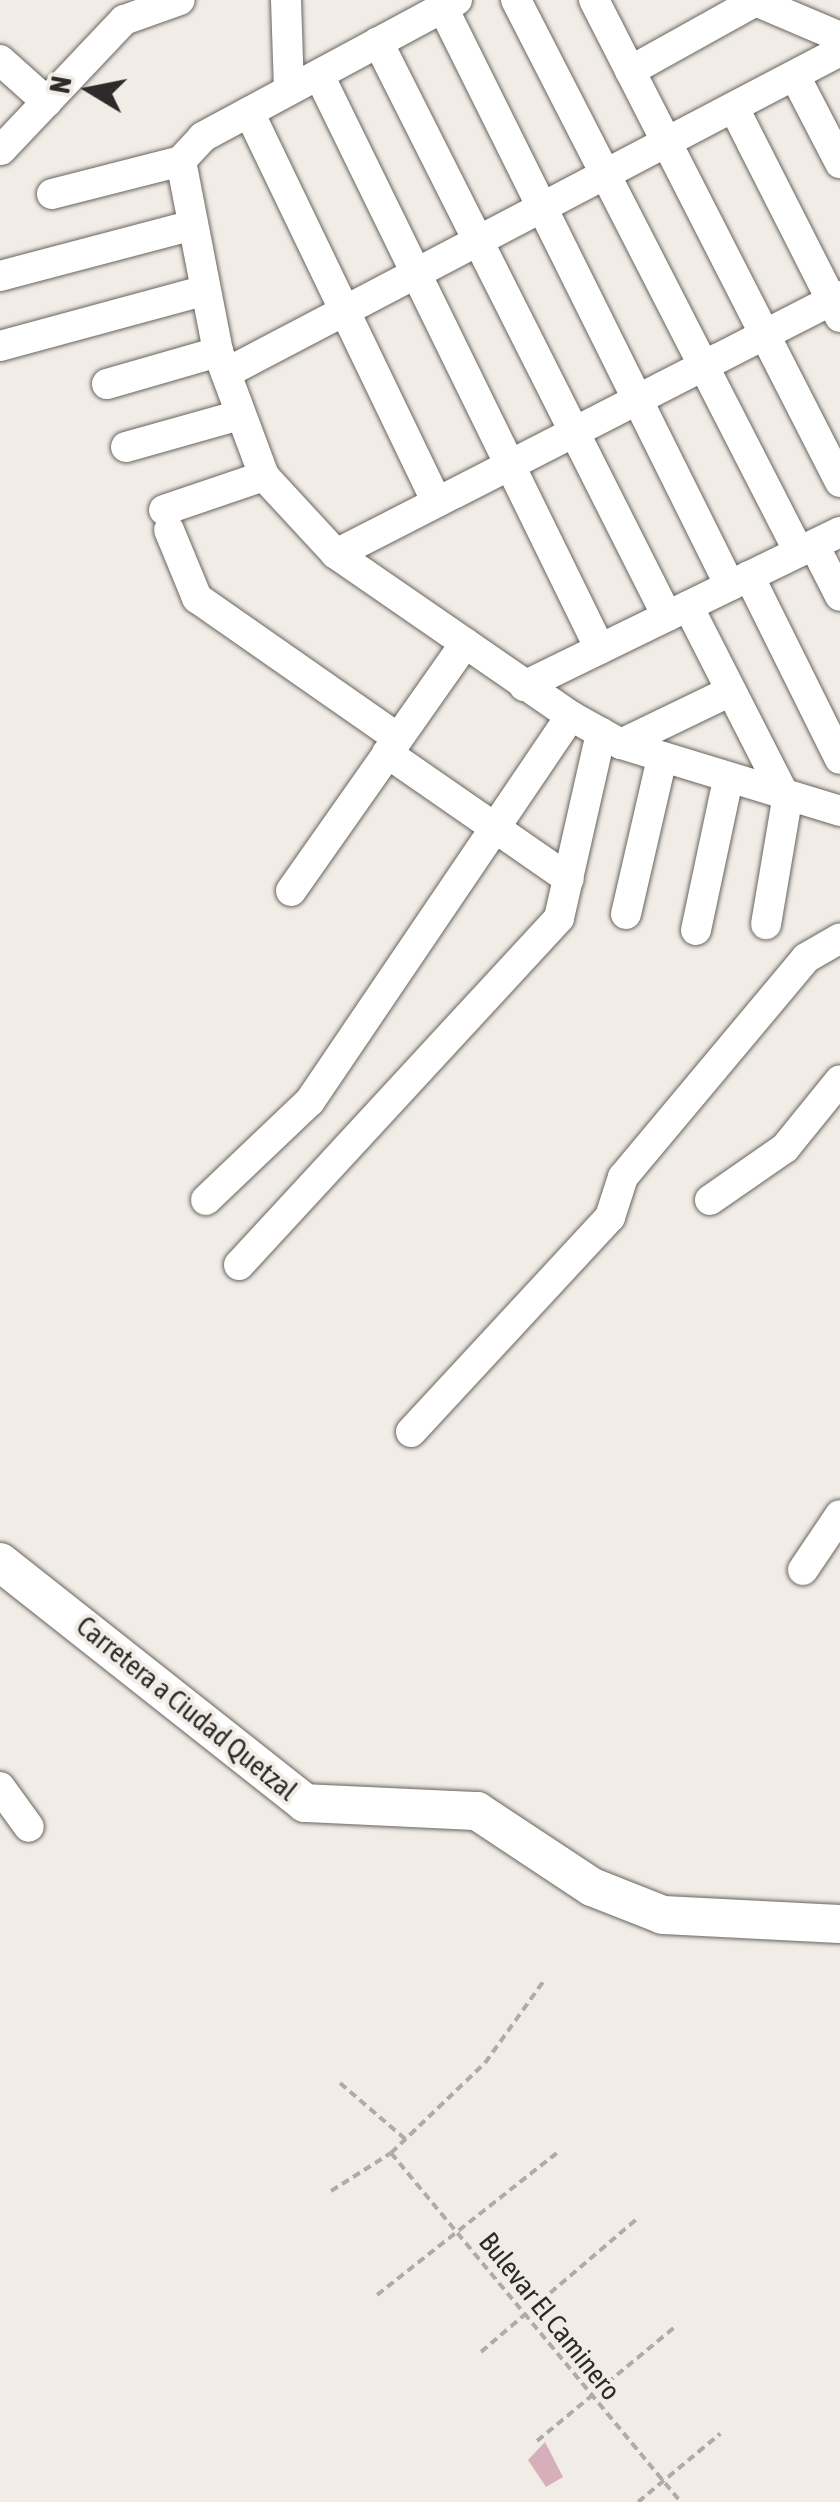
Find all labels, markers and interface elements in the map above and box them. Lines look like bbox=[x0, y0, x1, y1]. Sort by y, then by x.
north arrow bbox=[40, 40, 140, 140]
text: N bbox=[43, 74, 78, 96]
street label: Carretera a Ciudad Quetzal bbox=[70, 1609, 304, 1807]
street label: Bulevar El Caminero bbox=[472, 2225, 628, 2407]

